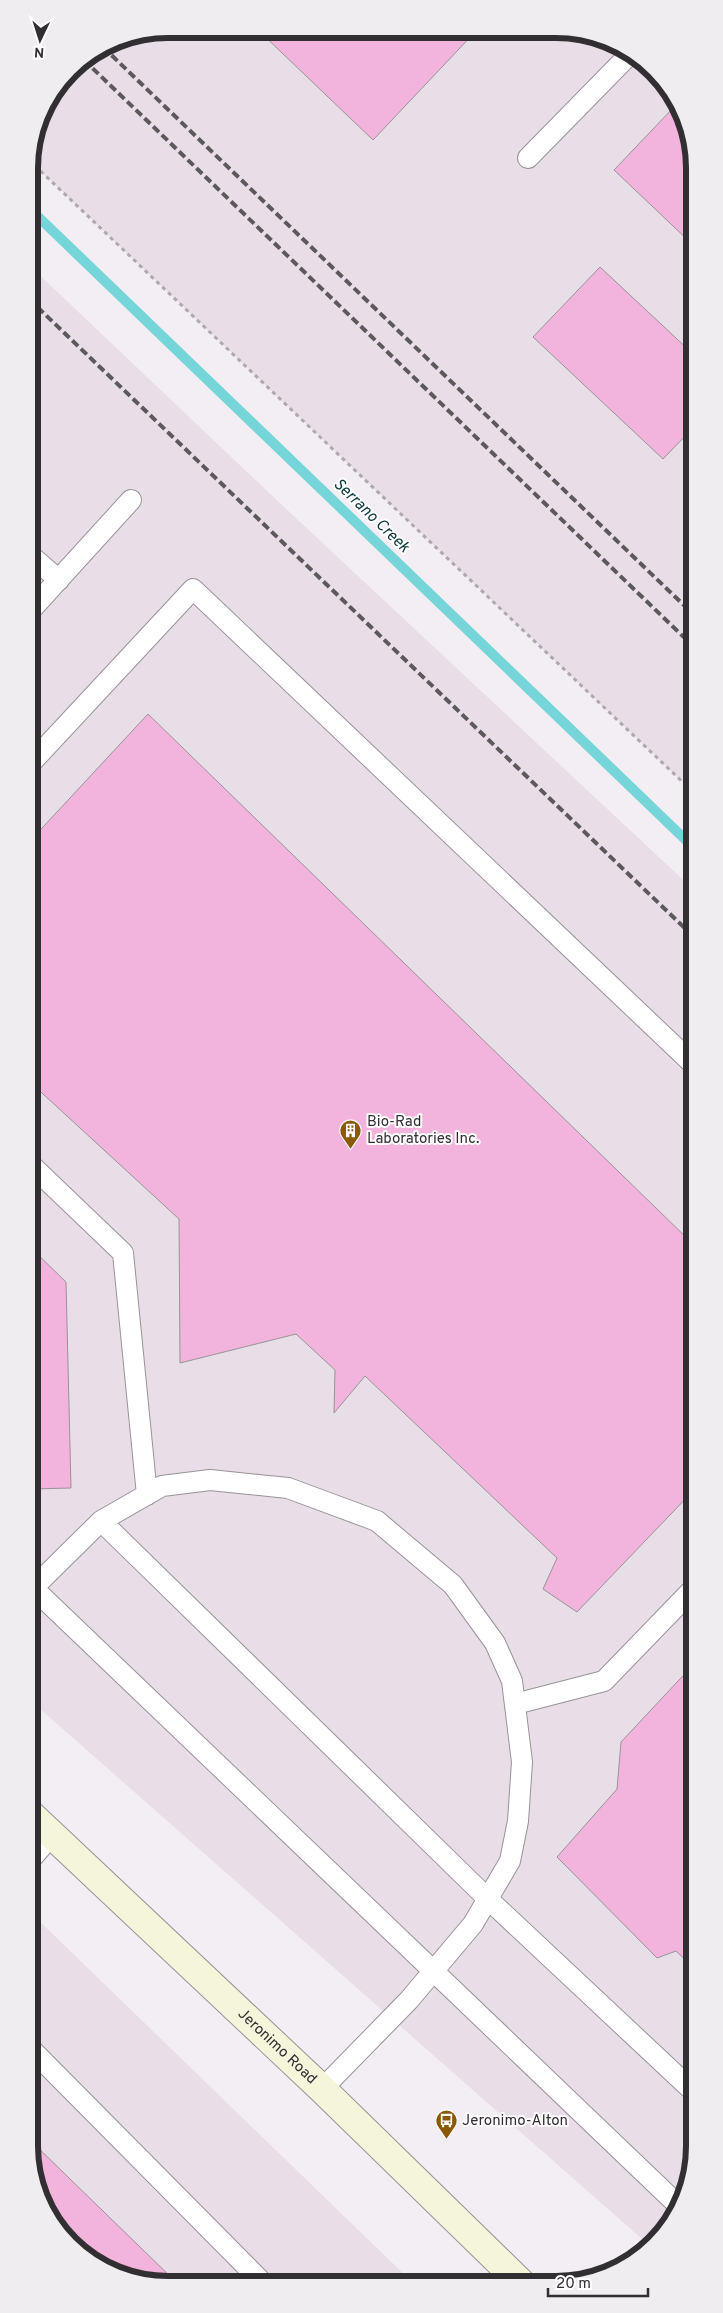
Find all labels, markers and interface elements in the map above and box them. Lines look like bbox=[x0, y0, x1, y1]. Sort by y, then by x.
north arrow bbox=[15, 15, 65, 65]
text: N bbox=[34, 43, 45, 60]
water label: Serrano Creek bbox=[329, 475, 414, 558]
place label: Bio-Rad Laboratories Inc. bbox=[367, 1113, 479, 1149]
building icon: Bio-Rad Laboratories Inc. bbox=[339, 1119, 363, 1150]
street label: Jeronimo Road bbox=[233, 2005, 321, 2089]
bus stop icon: Jeronimo-Alton bbox=[434, 2109, 458, 2140]
place label: Jeronimo-Alton bbox=[462, 2112, 568, 2131]
scale bar bbox=[548, 2266, 648, 2298]
text: 20 m bbox=[556, 2275, 591, 2294]

